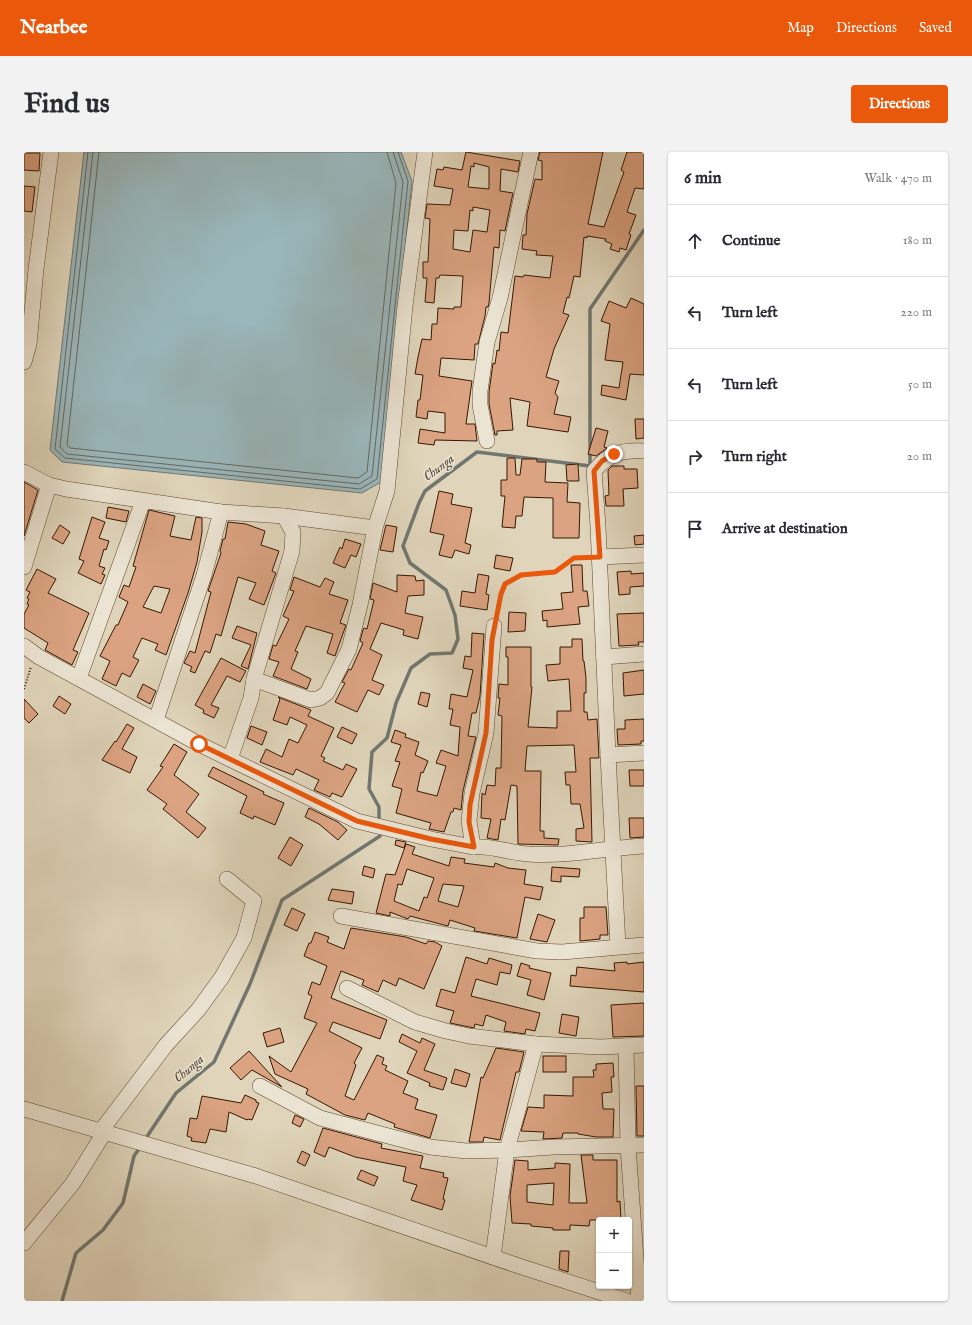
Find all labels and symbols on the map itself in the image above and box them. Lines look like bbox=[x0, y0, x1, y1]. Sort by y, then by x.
route end bbox=[605, 445, 623, 463]
water label: Chunga bbox=[420, 451, 459, 486]
route start bbox=[190, 735, 208, 753]
water label: Chunga bbox=[170, 1051, 209, 1087]

